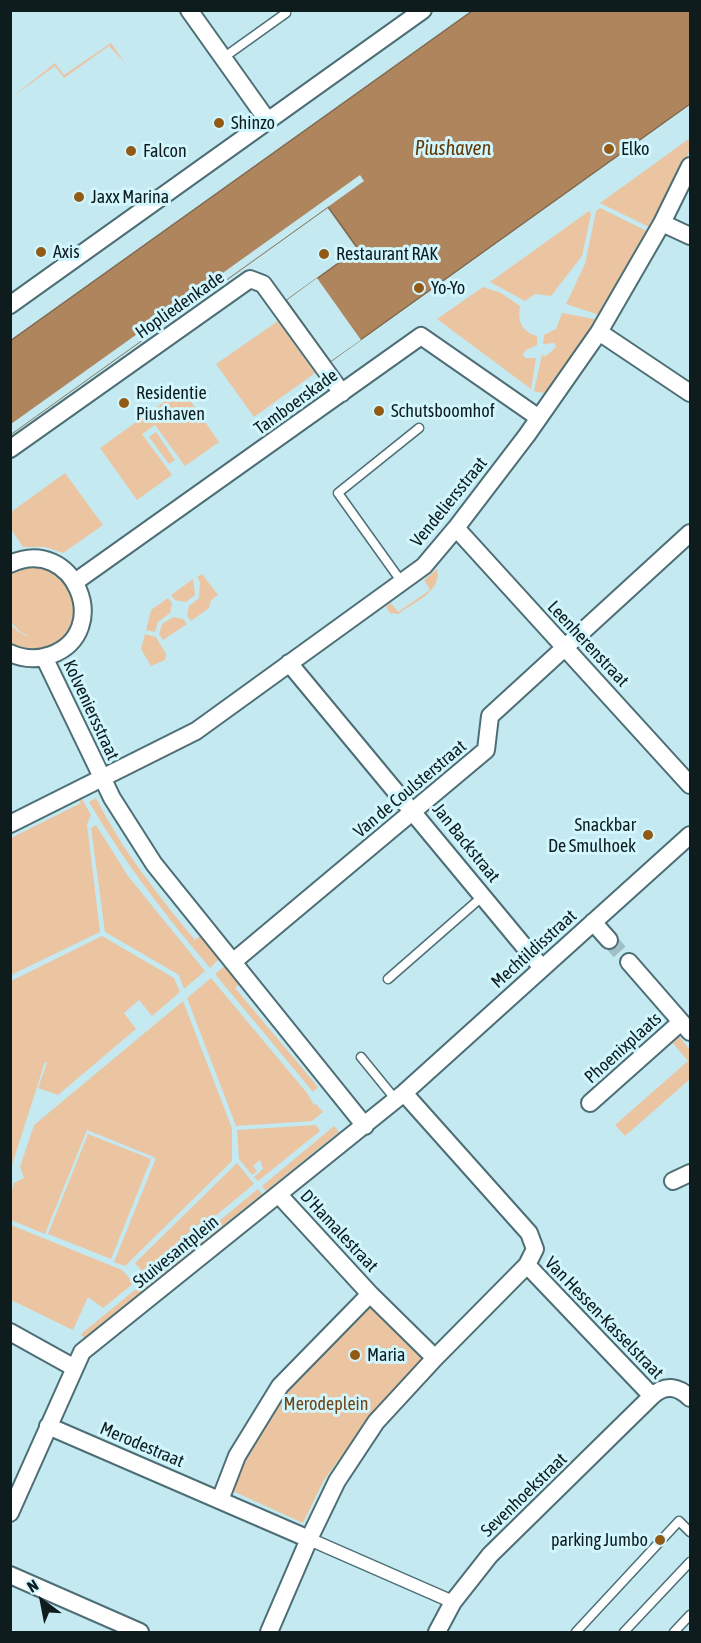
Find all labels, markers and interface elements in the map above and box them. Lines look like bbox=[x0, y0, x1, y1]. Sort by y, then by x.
place label: Shinzo bbox=[231, 112, 275, 134]
marker: Shinzo bbox=[212, 116, 226, 130]
water label: Piushaven bbox=[415, 137, 491, 161]
place label: Elko bbox=[621, 138, 649, 160]
place label: Falcon bbox=[143, 140, 187, 162]
marker: Elko bbox=[602, 142, 616, 156]
marker: Falcon bbox=[124, 144, 138, 158]
place label: Jaxx Marina bbox=[91, 186, 169, 208]
marker: Jaxx Marina bbox=[72, 190, 86, 204]
place label: Axis bbox=[53, 241, 80, 263]
place label: Restaurant RAK bbox=[336, 243, 438, 265]
marker: Axis bbox=[34, 245, 48, 259]
marker: Restaurant RAK bbox=[317, 247, 331, 261]
street label: Hopliedenkade bbox=[132, 267, 228, 343]
place label: Yo-Yo bbox=[431, 277, 465, 299]
marker: Yo-Yo bbox=[412, 281, 426, 295]
street label: Tamboerskade bbox=[250, 365, 342, 439]
place label: Residentie Piushaven bbox=[136, 382, 207, 424]
marker: Residentie Piushaven bbox=[117, 396, 131, 410]
place label: Schutsboomhof bbox=[391, 400, 495, 422]
marker: Schutsboomhof bbox=[372, 404, 386, 418]
street label: Vendeliersstraat bbox=[406, 453, 492, 551]
street label: Leenherenstraat bbox=[543, 597, 633, 691]
street label: Kolveniersstraat bbox=[58, 656, 124, 764]
street label: Van de Coulsterstraat bbox=[349, 736, 471, 842]
street label: Jan Backstraat bbox=[428, 799, 504, 887]
place label: Snackbar De Smulhoek bbox=[548, 814, 636, 856]
marker: Snackbar De Smulhoek bbox=[641, 828, 655, 842]
street label: Mechtildisstraat bbox=[487, 905, 581, 993]
street label: Phoenixplaats bbox=[580, 1008, 666, 1088]
street label: D'Hamalestraat bbox=[296, 1185, 382, 1277]
street label: Stuivesantplein bbox=[129, 1211, 223, 1293]
street label: Van Hessen-Kasselstraat bbox=[540, 1252, 668, 1384]
place label: Maria bbox=[367, 1344, 405, 1366]
marker: Maria bbox=[348, 1348, 362, 1362]
park label: Merodeplein bbox=[284, 1393, 368, 1415]
street label: Merodestraat bbox=[97, 1418, 187, 1472]
street label: Sevenhoekstraat bbox=[476, 1449, 572, 1541]
place label: parking Jumbo bbox=[551, 1529, 648, 1551]
marker: parking Jumbo bbox=[653, 1533, 667, 1547]
north arrow bbox=[12, 1571, 72, 1631]
text: N bbox=[24, 1576, 41, 1596]

